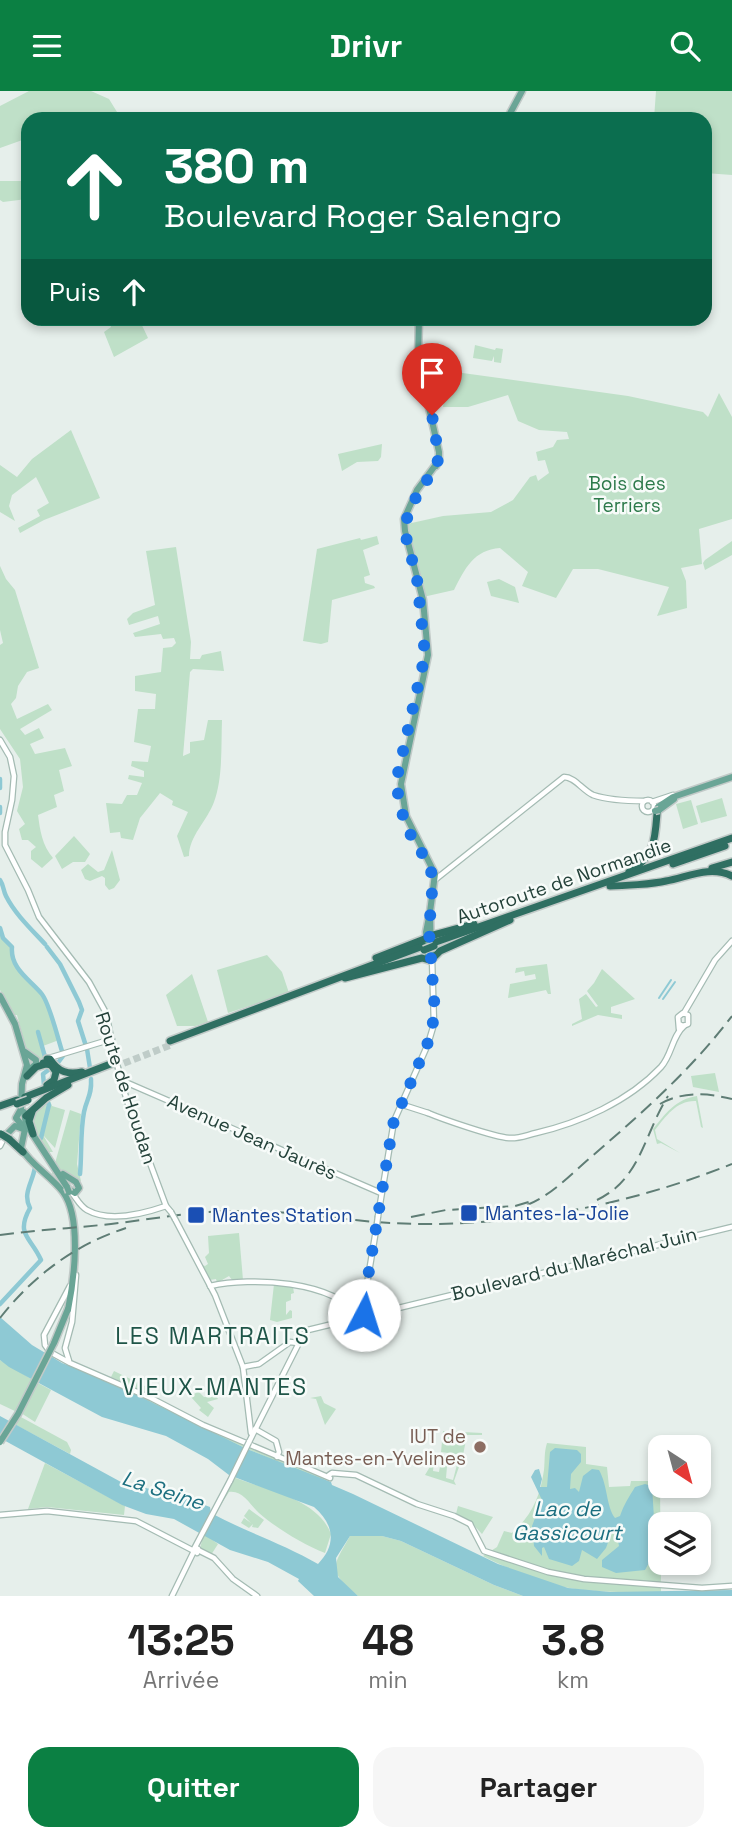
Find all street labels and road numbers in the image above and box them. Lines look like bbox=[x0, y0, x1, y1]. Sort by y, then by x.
street label: Autoroute de Normandie bbox=[453, 832, 675, 930]
street label: Route de Houdan bbox=[90, 1009, 162, 1167]
street label: Avenue Jean Jaurès bbox=[163, 1088, 341, 1186]
street label: Boulevard du Maréchal Juin bbox=[448, 1221, 700, 1307]

